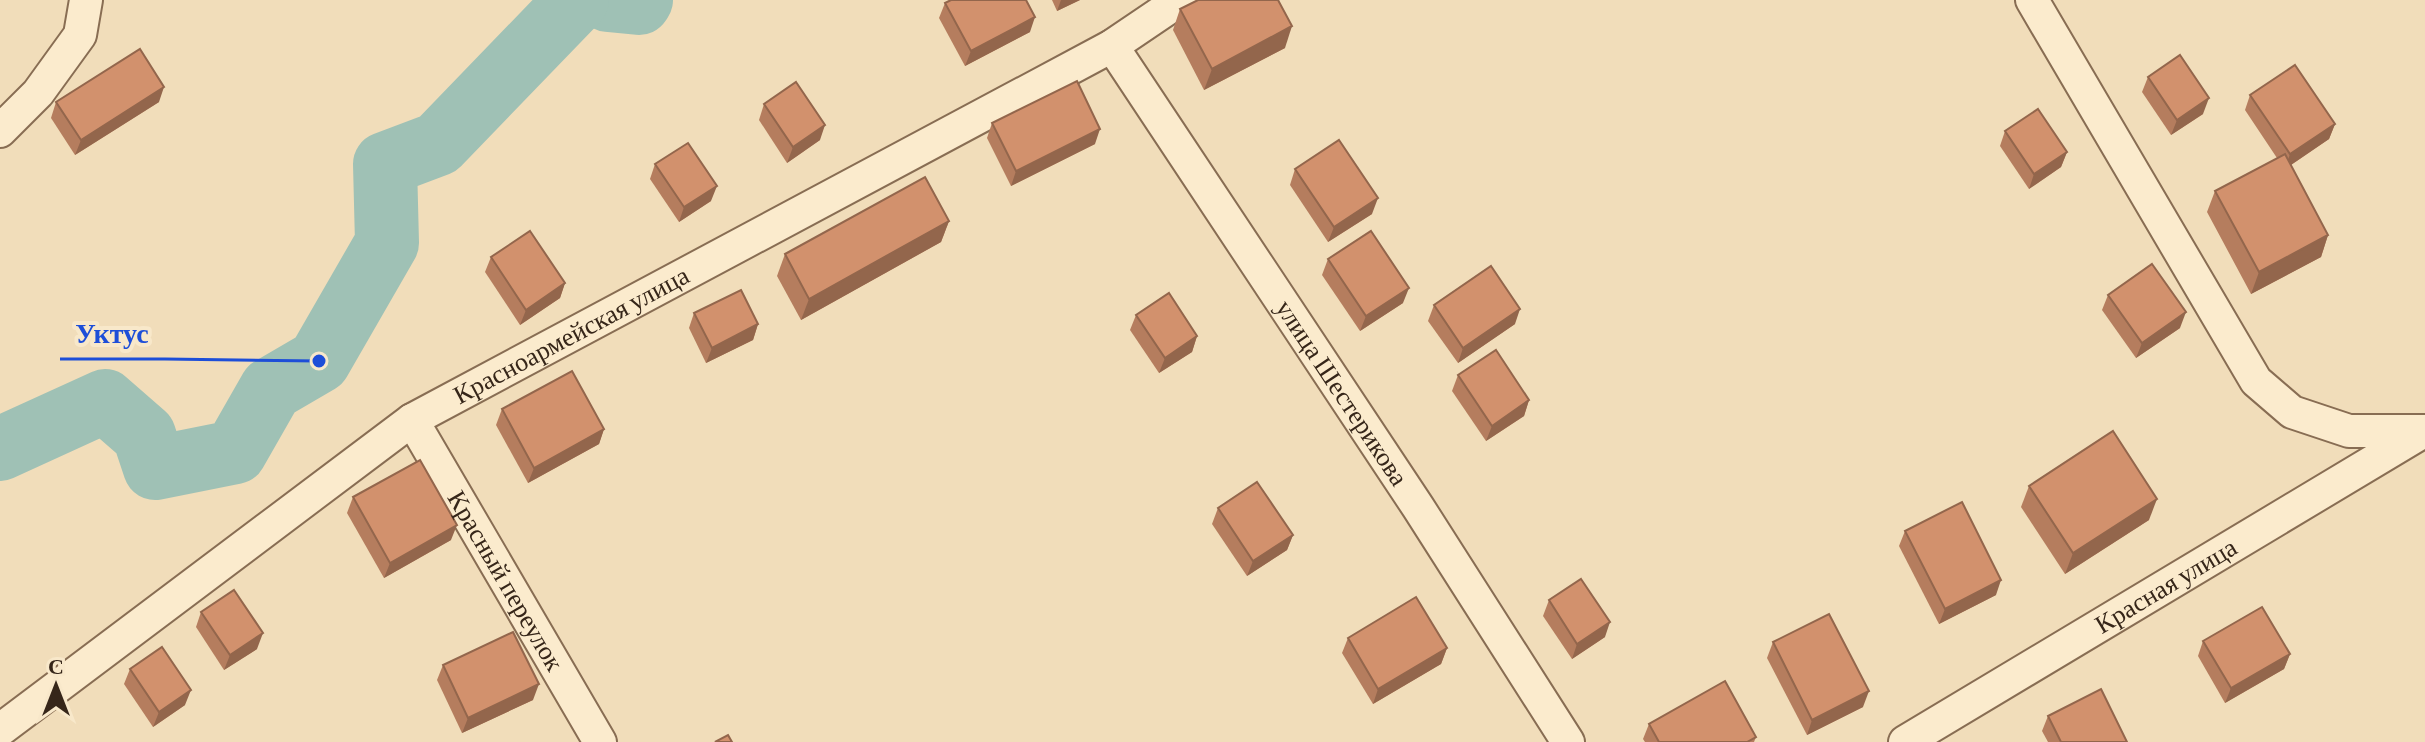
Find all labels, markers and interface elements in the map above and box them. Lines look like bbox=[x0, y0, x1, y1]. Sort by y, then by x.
street label: Красноармейская улица bbox=[448, 260, 694, 410]
street label: улица Шестерикова bbox=[1270, 294, 1414, 491]
callout: Уктус bbox=[60, 307, 165, 359]
text: Уктус bbox=[75, 318, 149, 349]
street label: Красный переулок bbox=[442, 485, 570, 676]
street label: Красная улица bbox=[2090, 532, 2242, 639]
north arrow bbox=[16, 646, 96, 726]
text: С bbox=[48, 654, 64, 679]

